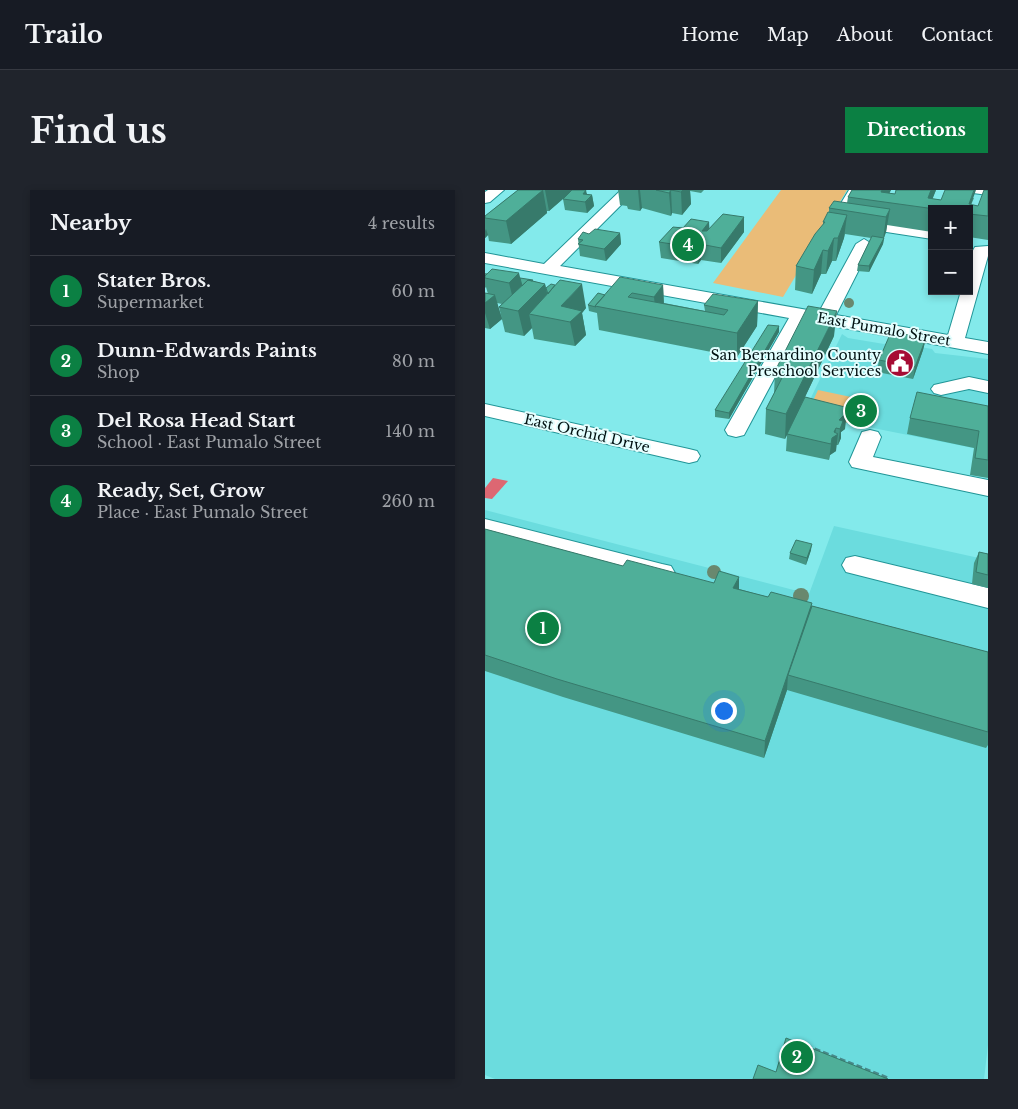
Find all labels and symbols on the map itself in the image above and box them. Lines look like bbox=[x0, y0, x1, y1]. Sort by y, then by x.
pin: 4 bbox=[672, 226, 704, 264]
street label: East Pumalo Street bbox=[816, 308, 953, 350]
place label: San Bernardino County Preschool Services bbox=[710, 346, 881, 380]
public building icon: San Bernardino County Preschool Services bbox=[885, 348, 915, 378]
pin: 3 bbox=[845, 392, 877, 430]
street label: East Orchid Drive bbox=[522, 410, 652, 456]
pin: 1 bbox=[527, 609, 559, 647]
your location bbox=[711, 698, 737, 724]
pin: 2 bbox=[781, 1038, 813, 1076]

